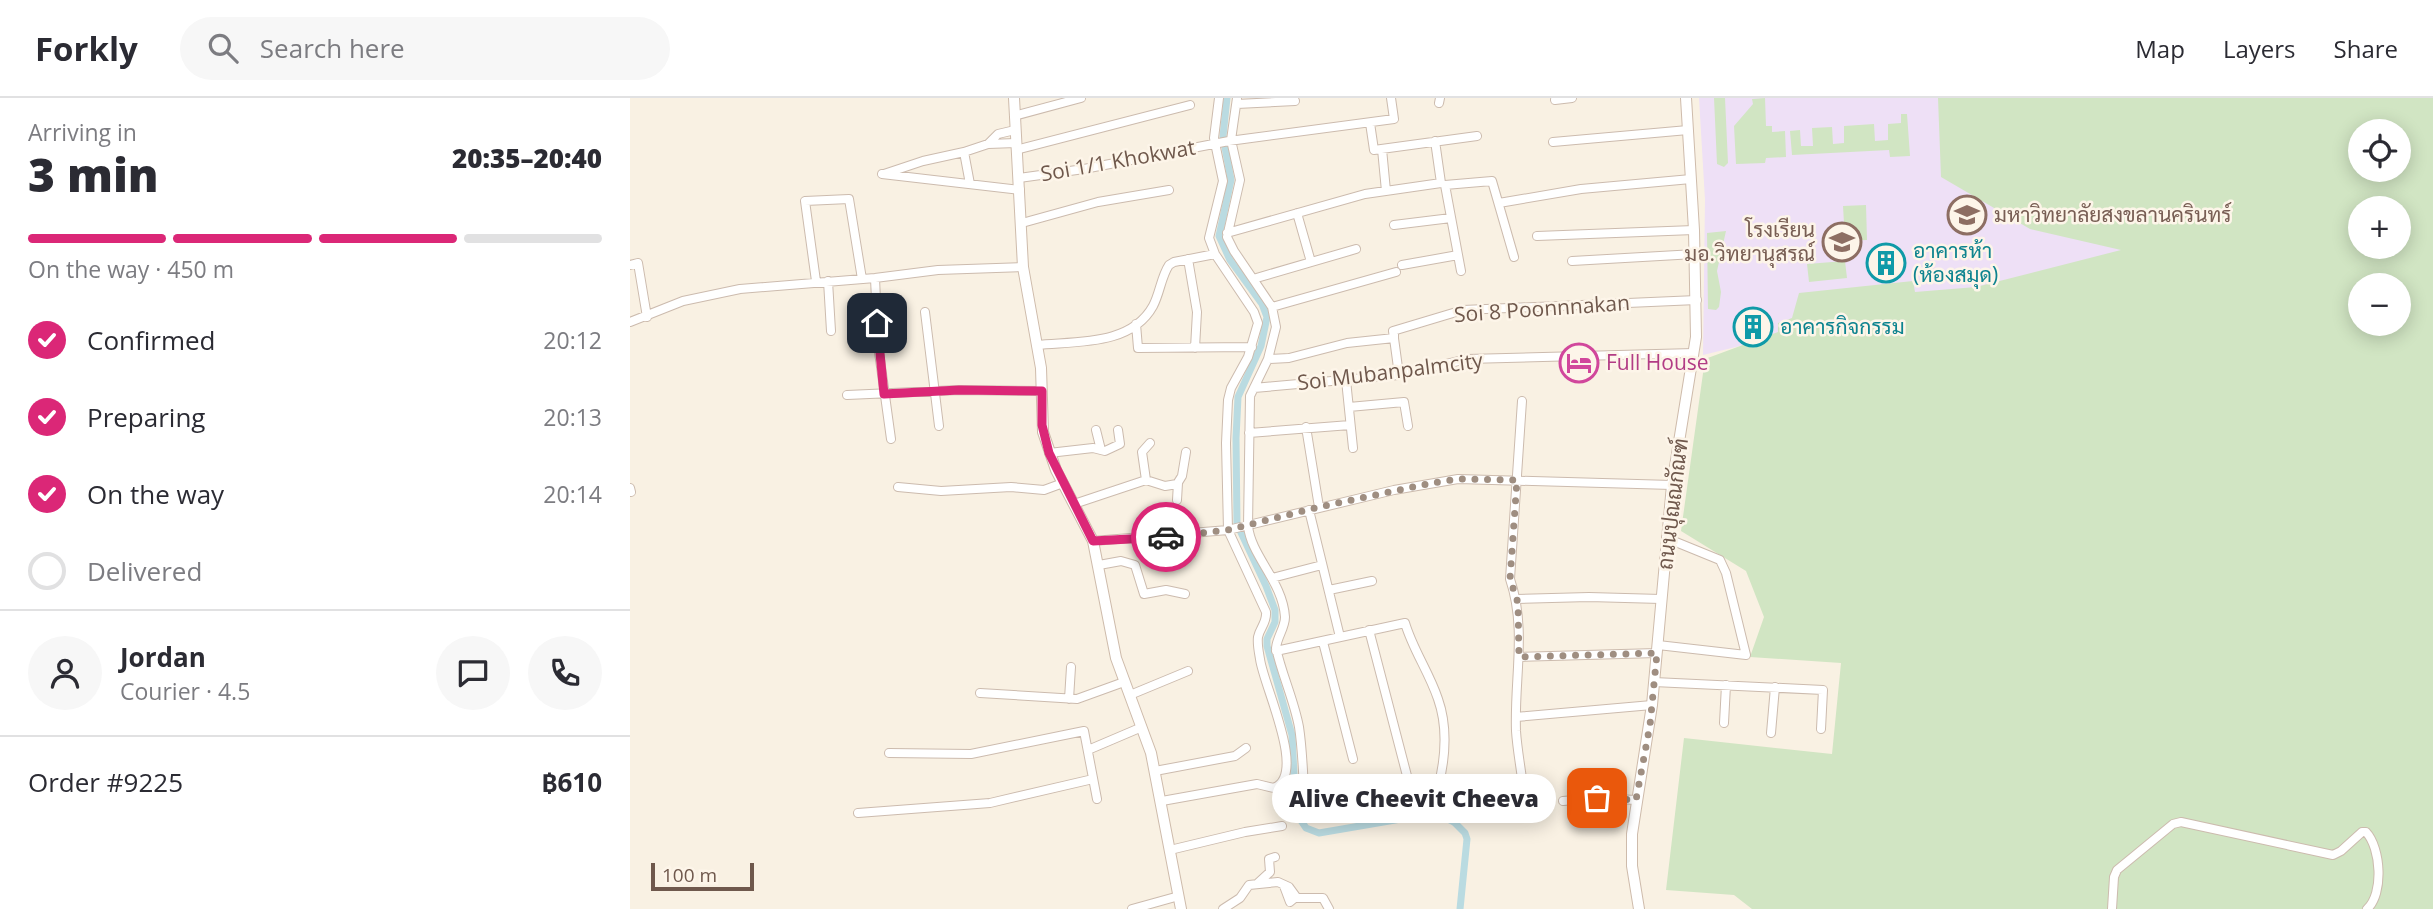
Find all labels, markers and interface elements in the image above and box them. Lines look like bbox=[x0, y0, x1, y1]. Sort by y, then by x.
search box bbox=[180, 17, 670, 80]
text: Forkly bbox=[35, 26, 138, 71]
icon: search bbox=[204, 29, 242, 67]
text: Search here bbox=[260, 30, 405, 66]
text: Map bbox=[2135, 32, 2185, 65]
text: Layers bbox=[2223, 32, 2296, 65]
text: Share bbox=[2334, 32, 2398, 65]
text: Arriving in bbox=[28, 116, 137, 148]
map controls bbox=[2348, 119, 2411, 336]
button: locate bbox=[2348, 119, 2411, 182]
street label: Soi 1/1 Khokwat bbox=[1038, 133, 1198, 187]
text: 20:35–20:40 bbox=[452, 140, 602, 176]
text: 3 min bbox=[28, 143, 159, 205]
school or university icon: มหาวิทยาลัยสงขลานครินทร์ bbox=[1946, 194, 1988, 236]
button: + bbox=[2348, 196, 2411, 259]
place label: มหาวิทยาลัยสงขลานครินทร์ bbox=[1994, 200, 2231, 228]
place label: โรงเรียน มอ.วิทยานุสรณ์ bbox=[1684, 215, 1815, 268]
school or university icon: โรงเรียน มอ.วิทยานุสรณ์ bbox=[1821, 221, 1863, 263]
place label: อาคารห้า (ห้องสมุด) bbox=[1913, 236, 1998, 289]
building icon: อาคารห้า (ห้องสมุด) bbox=[1865, 242, 1907, 284]
text: On the way · 450 m bbox=[28, 253, 234, 285]
button: − bbox=[2348, 273, 2411, 336]
street label: Soi 8 Poonnnakan bbox=[1453, 288, 1631, 328]
pin bbox=[847, 293, 907, 353]
icon: home bbox=[858, 304, 896, 342]
building icon: อาคารกิจกรรม bbox=[1732, 306, 1774, 348]
place label: อาคารกิจกรรม bbox=[1780, 312, 1905, 340]
icon: check bbox=[28, 321, 66, 359]
text: Confirmed bbox=[87, 322, 215, 358]
text: 20:12 bbox=[543, 324, 602, 356]
hotel icon: Full House bbox=[1558, 342, 1600, 384]
street label: Soi Mubanpalmcity bbox=[1296, 346, 1485, 396]
place label: Full House bbox=[1606, 348, 1709, 376]
icon: check bbox=[28, 398, 66, 436]
text: Preparing bbox=[87, 399, 205, 435]
text: 20:13 bbox=[543, 401, 602, 433]
street label: ถนนปุณณกัณฑ์ bbox=[1650, 437, 1695, 571]
icon: check bbox=[28, 475, 66, 513]
text: On the way bbox=[87, 476, 224, 512]
text: 20:14 bbox=[543, 478, 602, 510]
courier bbox=[1131, 502, 1201, 572]
icon: car bbox=[1147, 518, 1185, 556]
text: Delivered bbox=[87, 553, 202, 589]
button: person bbox=[28, 636, 102, 710]
button: chat bbox=[436, 636, 510, 710]
button: phone bbox=[528, 636, 602, 710]
text: Jordan bbox=[120, 639, 206, 675]
text: Courier · 4.5 bbox=[120, 675, 250, 707]
text: Order #9225 bbox=[28, 764, 183, 800]
text: ฿610 bbox=[542, 764, 602, 800]
pin bbox=[1567, 768, 1627, 828]
callout: Alive Cheevit Cheeva bbox=[1272, 774, 1555, 822]
icon: bag bbox=[1578, 779, 1616, 817]
text: Alive Cheevit Cheeva bbox=[1289, 782, 1539, 814]
scale bar bbox=[651, 860, 754, 892]
text: 100 m bbox=[662, 862, 717, 888]

